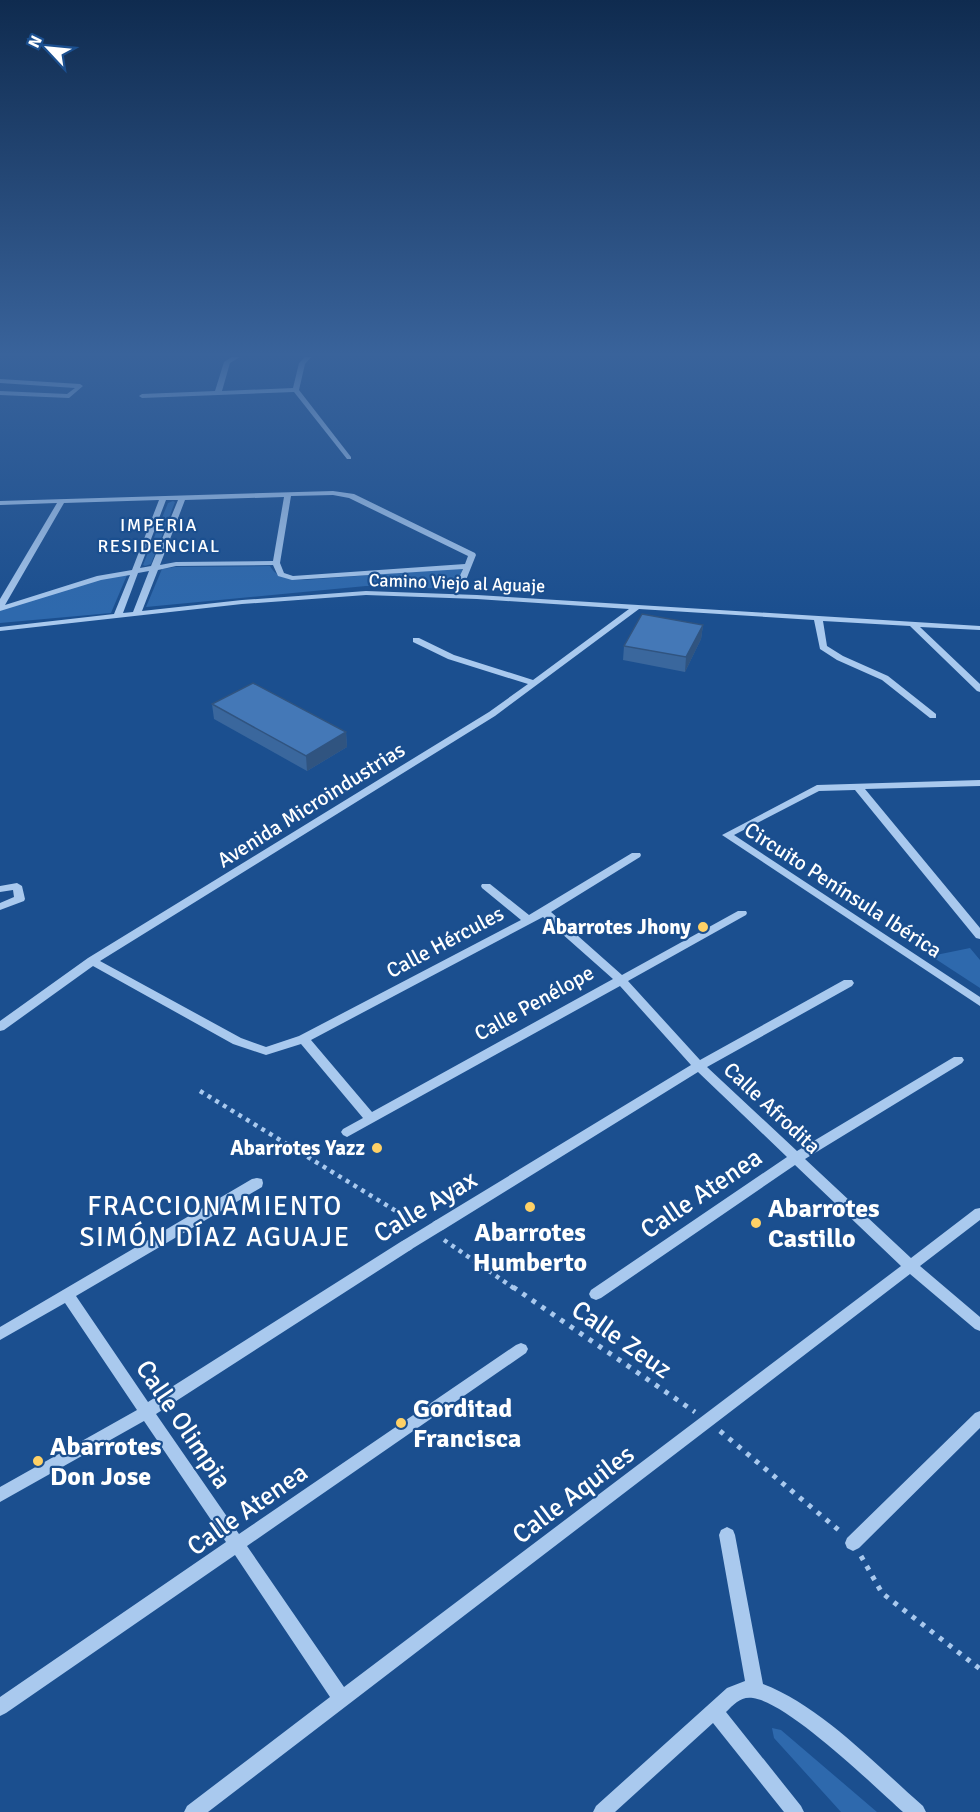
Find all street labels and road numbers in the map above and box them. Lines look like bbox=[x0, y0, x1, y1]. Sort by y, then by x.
street label: Camino Viejo al Aguaje bbox=[368, 569, 546, 597]
street label: Avenida Microindustrias bbox=[212, 737, 410, 873]
street label: Circuito Península Ibérica bbox=[739, 816, 947, 964]
street label: Calle Hércules bbox=[382, 900, 508, 984]
street label: Calle Penélope bbox=[470, 959, 598, 1047]
street label: Calle Afrodita bbox=[718, 1057, 826, 1159]
street label: Calle Atenea bbox=[635, 1141, 768, 1246]
street label: Calle Ayax bbox=[368, 1164, 483, 1250]
street label: Calle Zeuz bbox=[565, 1294, 678, 1386]
street label: Calle Olimpia bbox=[128, 1354, 238, 1495]
street label: Calle Aquiles bbox=[506, 1439, 641, 1551]
street label: Calle Atenea bbox=[181, 1457, 314, 1563]

